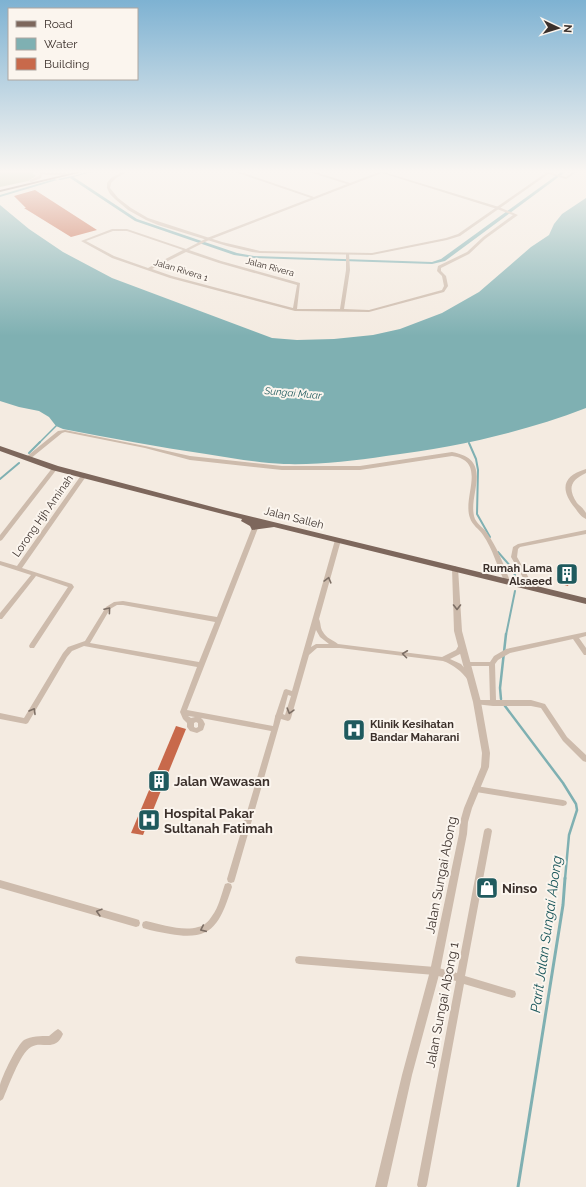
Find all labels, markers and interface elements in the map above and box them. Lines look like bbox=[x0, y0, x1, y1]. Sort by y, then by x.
legend bbox=[8, 8, 138, 80]
north arrow bbox=[538, 8, 578, 48]
text: Road bbox=[44, 17, 73, 31]
text: N bbox=[561, 24, 574, 33]
text: Water bbox=[44, 37, 78, 51]
text: Building bbox=[44, 57, 90, 71]
street label: Jalan Rivera bbox=[245, 256, 295, 278]
street label: Jalan Rivera 1 bbox=[153, 257, 209, 283]
water label: Sungai Muar bbox=[263, 385, 322, 401]
street label: Lorong Hjh Aminah bbox=[10, 472, 76, 560]
street label: Jalan Salleh bbox=[263, 504, 325, 532]
building icon: Rumah Lama Alsaeed bbox=[554, 561, 580, 587]
place label: Rumah Lama Alsaeed bbox=[483, 562, 552, 588]
one-way arrow bbox=[323, 577, 331, 583]
one-way arrow bbox=[453, 604, 461, 610]
one-way arrow bbox=[104, 607, 111, 614]
one-way arrow bbox=[402, 650, 408, 659]
one-way arrow bbox=[286, 707, 295, 714]
one-way arrow bbox=[28, 708, 35, 715]
hospital icon: Klinik Kesihatan Bandar Maharani bbox=[341, 717, 367, 743]
place label: Klinik Kesihatan Bandar Maharani bbox=[370, 718, 459, 744]
building icon: Jalan Wawasan bbox=[146, 768, 172, 794]
place label: Jalan Wawasan bbox=[174, 774, 270, 789]
place label: Hospital Pakar Sultanah Fatimah bbox=[164, 806, 273, 836]
hospital icon: Hospital Pakar Sultanah Fatimah bbox=[136, 807, 162, 833]
street label: Jalan Sungai Abong bbox=[422, 815, 460, 935]
water label: Parit Jalan Sungai Abong bbox=[527, 854, 565, 1014]
shop icon: Ninso bbox=[474, 875, 500, 901]
place label: Ninso bbox=[502, 881, 538, 896]
one-way arrow bbox=[96, 908, 103, 917]
one-way arrow bbox=[200, 924, 207, 932]
street label: Jalan Sungai Abong 1 bbox=[422, 940, 462, 1069]

